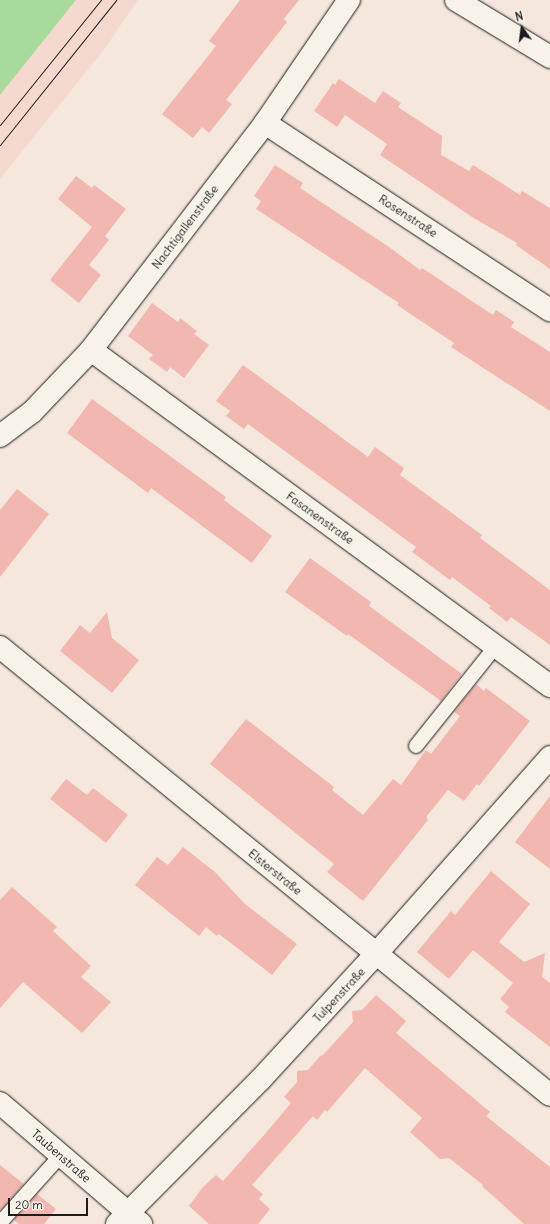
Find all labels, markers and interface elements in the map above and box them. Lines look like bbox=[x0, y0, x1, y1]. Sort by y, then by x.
north arrow bbox=[502, 8, 542, 48]
text: N bbox=[514, 9, 524, 24]
street label: Nachtigallenstraße bbox=[149, 182, 221, 272]
street label: Rosenstraße bbox=[376, 192, 440, 240]
street label: Fasanenstraße bbox=[283, 489, 357, 547]
street label: Elsterstraße bbox=[245, 846, 305, 898]
street label: Tulpenstraße bbox=[310, 965, 368, 1025]
street label: Taubenstraße bbox=[29, 1126, 93, 1186]
scale bar bbox=[10, 1190, 90, 1216]
text: 20 m bbox=[15, 1197, 43, 1212]

